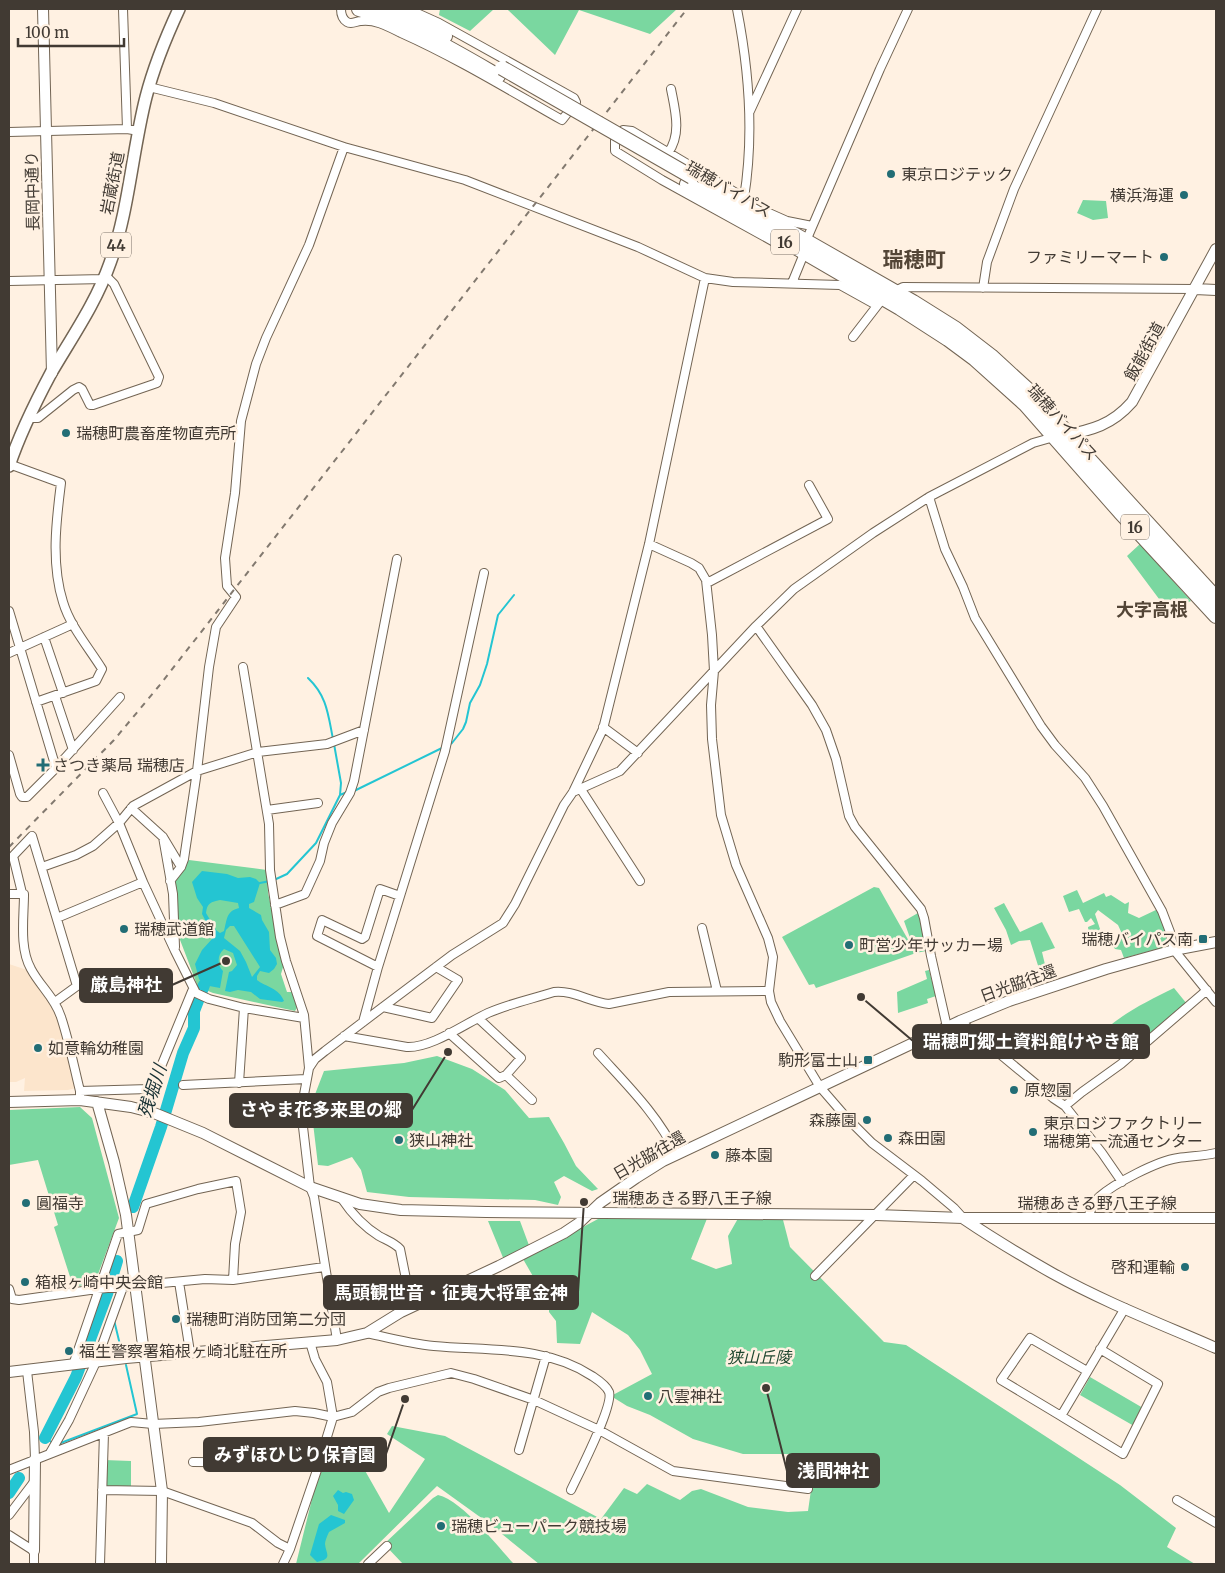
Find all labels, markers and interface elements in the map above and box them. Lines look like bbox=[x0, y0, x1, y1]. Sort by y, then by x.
scale bar bbox=[18, 15, 124, 47]
text: 100 m bbox=[25, 23, 69, 42]
street label: 岩蔵街道 bbox=[96, 150, 128, 216]
street label: 長岡中通り bbox=[21, 151, 43, 231]
street label: 瑞穂バイパス bbox=[683, 156, 775, 222]
place label: 東京ロジテック bbox=[901, 164, 1013, 184]
marker: 東京ロジテック bbox=[885, 168, 897, 180]
place label: 横浜海運 bbox=[1110, 185, 1174, 205]
marker: 横浜海運 bbox=[1178, 189, 1190, 201]
road number: 16 bbox=[771, 230, 799, 254]
road number: 44 bbox=[101, 232, 131, 258]
district label: 瑞穂町 bbox=[883, 246, 946, 273]
place label: ファミリーマート bbox=[1026, 247, 1154, 267]
marker: ファミリーマート bbox=[1158, 251, 1170, 263]
street label: 飯能街道 bbox=[1120, 318, 1168, 384]
street label: 瑞穂バイパス bbox=[1024, 380, 1102, 464]
place label: 瑞穂町農畜産物直売所 bbox=[76, 423, 236, 443]
marker: 瑞穂町農畜産物直売所 bbox=[60, 427, 72, 439]
road number: 16 bbox=[1121, 514, 1149, 540]
district label: 大字高根 bbox=[1116, 598, 1188, 621]
place label: さつき薬局 瑞穂店 bbox=[53, 755, 185, 775]
marker: さつき薬局 瑞穂店 bbox=[37, 759, 49, 771]
place label: 瑞穂武道館 bbox=[134, 919, 214, 939]
marker: 瑞穂武道館 bbox=[118, 923, 130, 935]
place label: 瑞穂バイパス南 bbox=[1081, 929, 1193, 949]
marker: 瑞穂バイパス南 bbox=[1197, 933, 1209, 945]
place label: 町営少年サッカー場 bbox=[859, 935, 1003, 955]
marker: 町営少年サッカー場 bbox=[843, 939, 855, 951]
street label: 日光脇往還 bbox=[977, 960, 1059, 1006]
callout: 厳島神社 bbox=[80, 969, 172, 1002]
text: 厳島神社 bbox=[90, 973, 162, 996]
callout: 瑞穂町郷土資料館けやき館 bbox=[913, 1025, 1149, 1058]
text: 瑞穂町郷土資料館けやき館 bbox=[923, 1030, 1139, 1053]
place label: 如意輪幼稚園 bbox=[48, 1038, 144, 1058]
marker: 如意輪幼稚園 bbox=[32, 1042, 44, 1054]
place label: 駒形富士山 bbox=[778, 1050, 858, 1070]
marker: 駒形富士山 bbox=[862, 1054, 874, 1066]
water label: 残堀川 bbox=[133, 1060, 172, 1120]
place label: 原惣園 bbox=[1024, 1080, 1072, 1100]
marker: 原惣園 bbox=[1008, 1084, 1020, 1096]
callout: さやま花多来里の郷 bbox=[230, 1094, 412, 1127]
text: さやま花多来里の郷 bbox=[240, 1098, 402, 1121]
place label: 森藤園 bbox=[809, 1110, 857, 1130]
place label: 東京ロジファクトリー 瑞穂第一流通センター bbox=[1043, 1113, 1203, 1151]
marker: 森藤園 bbox=[861, 1114, 873, 1126]
street label: 日光脇往還 bbox=[609, 1126, 689, 1184]
marker: 東京ロジファクトリー 瑞穂第一流通センター bbox=[1027, 1126, 1039, 1138]
place label: 森田園 bbox=[898, 1128, 946, 1148]
place label: 狭山神社 bbox=[409, 1130, 473, 1150]
marker: 森田園 bbox=[882, 1132, 894, 1144]
marker: 狭山神社 bbox=[393, 1134, 405, 1146]
place label: 藤本園 bbox=[725, 1145, 773, 1165]
marker: 藤本園 bbox=[709, 1149, 721, 1161]
street label: 瑞穂あきる野八王子線 bbox=[612, 1188, 772, 1208]
place label: 圓福寺 bbox=[36, 1193, 84, 1213]
street label: 瑞穂あきる野八王子線 bbox=[1017, 1193, 1177, 1213]
marker: 圓福寺 bbox=[20, 1197, 32, 1209]
place label: 啓和運輸 bbox=[1111, 1257, 1175, 1277]
marker: 啓和運輸 bbox=[1179, 1261, 1191, 1273]
place label: 箱根ヶ崎中央会館 bbox=[35, 1272, 163, 1292]
marker: 箱根ヶ崎中央会館 bbox=[19, 1276, 31, 1288]
callout: 馬頭観世音・征夷大将軍金神 bbox=[324, 1276, 578, 1309]
text: 馬頭観世音・征夷大将軍金神 bbox=[334, 1281, 568, 1304]
place label: 瑞穂町消防団第二分団 bbox=[186, 1309, 346, 1329]
marker: 瑞穂町消防団第二分団 bbox=[170, 1313, 182, 1325]
place label: 福生警察署箱根ヶ崎北駐在所 bbox=[79, 1341, 287, 1361]
marker: 福生警察署箱根ヶ崎北駐在所 bbox=[63, 1345, 75, 1357]
park label: 狭山丘陵 bbox=[727, 1347, 793, 1367]
place label: 八雲神社 bbox=[658, 1386, 722, 1406]
marker: 八雲神社 bbox=[642, 1390, 654, 1402]
callout: みずほひじり保育園 bbox=[204, 1438, 386, 1471]
text: みずほひじり保育園 bbox=[214, 1443, 376, 1466]
callout: 浅間神社 bbox=[787, 1454, 879, 1487]
text: 浅間神社 bbox=[797, 1459, 869, 1482]
place label: 瑞穂ビューパーク競技場 bbox=[451, 1516, 627, 1536]
marker: 瑞穂ビューパーク競技場 bbox=[435, 1520, 447, 1532]

